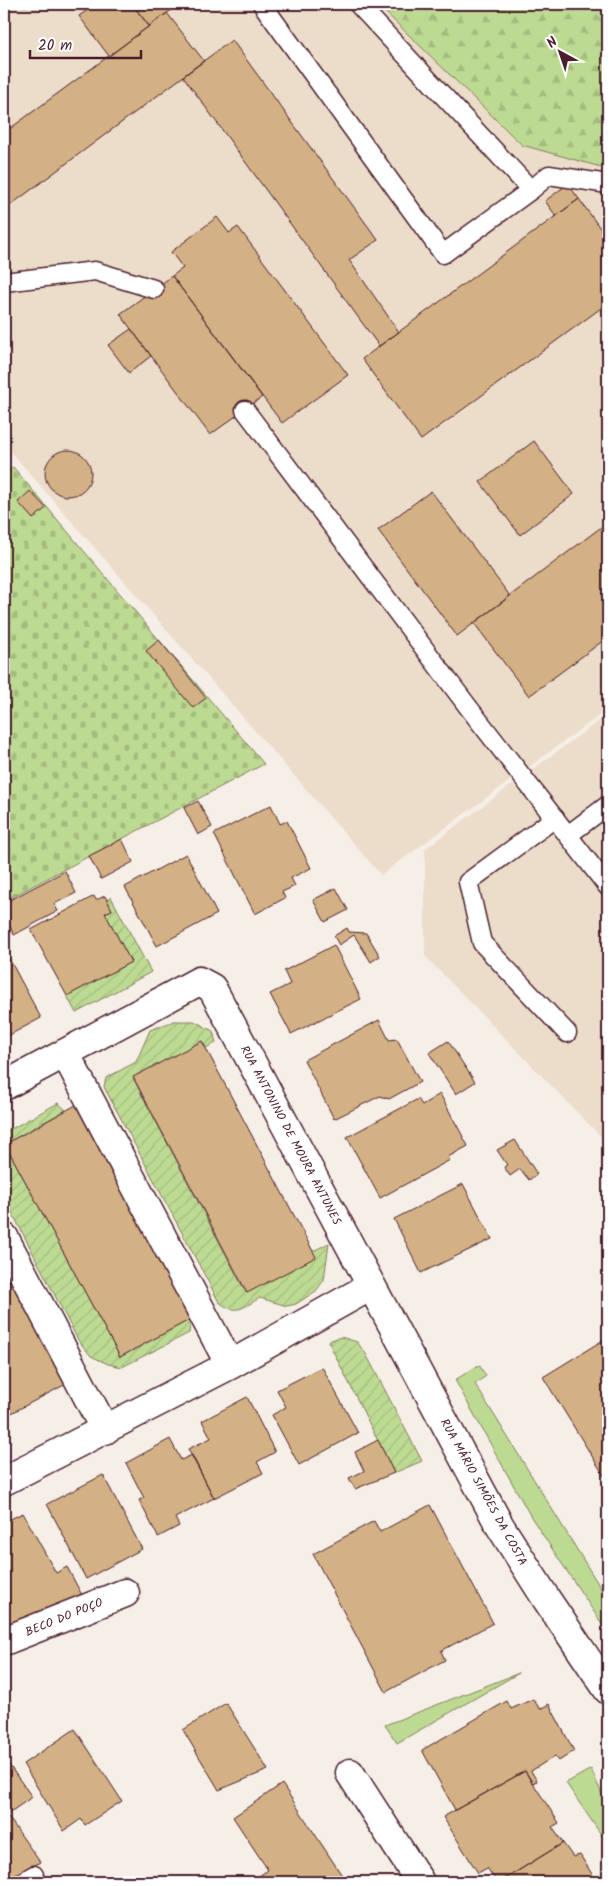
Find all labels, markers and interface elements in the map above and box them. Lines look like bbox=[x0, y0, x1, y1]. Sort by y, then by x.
scale bar bbox=[30, 28, 141, 60]
north arrow bbox=[534, 28, 584, 78]
text: N bbox=[542, 31, 563, 54]
text: 20 m bbox=[38, 34, 72, 58]
street label: RUA ANTONINO DE MOURA ANTUNES bbox=[235, 1042, 346, 1229]
street label: RUA MÁRIO SIMÕES DA COSTA bbox=[435, 1415, 532, 1569]
street label: BECO DO POÇO bbox=[22, 1593, 107, 1642]

